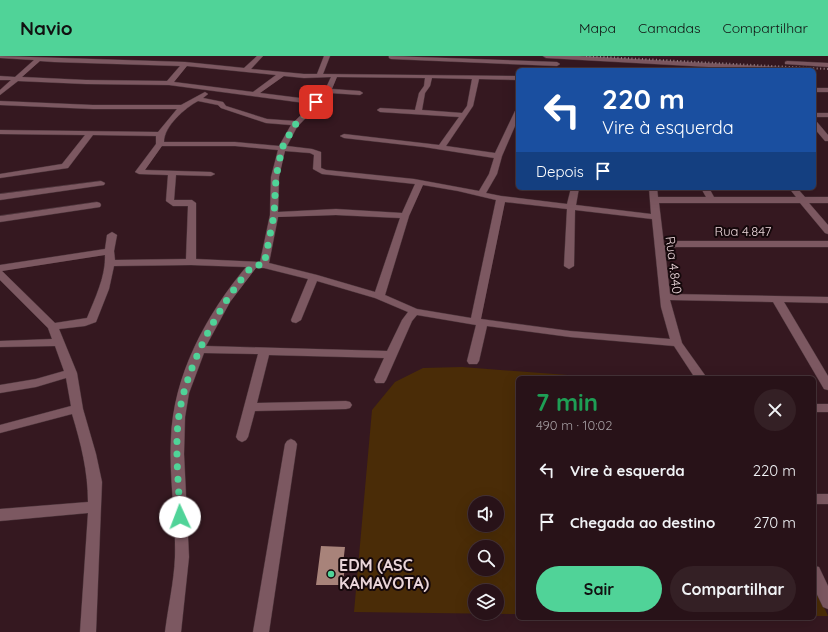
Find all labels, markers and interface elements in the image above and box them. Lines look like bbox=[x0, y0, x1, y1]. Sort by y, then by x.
text: Navio bbox=[20, 16, 73, 40]
text: Mapa bbox=[579, 19, 616, 37]
text: Camadas bbox=[638, 19, 700, 37]
text: Compartilhar bbox=[722, 19, 808, 37]
text: 220 m bbox=[602, 81, 685, 116]
icon: left bbox=[536, 84, 588, 136]
pin bbox=[299, 85, 333, 119]
icon: arrive bbox=[305, 91, 327, 113]
text: Vire à esquerda bbox=[602, 116, 734, 139]
icon: arrive bbox=[592, 160, 614, 182]
text: Depois bbox=[536, 162, 584, 181]
street label: Rua 4.847 bbox=[715, 223, 772, 239]
street label: Rua 4.840 bbox=[663, 235, 686, 295]
text: 7 min bbox=[536, 387, 598, 417]
button: close bbox=[754, 389, 796, 431]
text: 490 m · 10:02 bbox=[536, 417, 613, 433]
icon: left bbox=[536, 459, 558, 481]
text: Vire à esquerda bbox=[570, 461, 685, 480]
text: 220 m bbox=[753, 461, 796, 480]
position arrow bbox=[159, 496, 201, 538]
map controls bbox=[468, 496, 504, 620]
button: sound bbox=[468, 496, 504, 532]
icon: arrive bbox=[536, 511, 558, 533]
text: Chegada ao destino bbox=[570, 513, 715, 532]
text: 270 m bbox=[754, 513, 796, 532]
button: search bbox=[468, 540, 504, 576]
place label: EDM (ASC KAMAVOTA) bbox=[339, 555, 429, 593]
button: Sair bbox=[536, 566, 662, 612]
button: Compartilhar bbox=[670, 566, 796, 612]
marker: EDM (ASC KAMAVOTA) bbox=[326, 569, 336, 579]
button: layers bbox=[468, 584, 504, 620]

